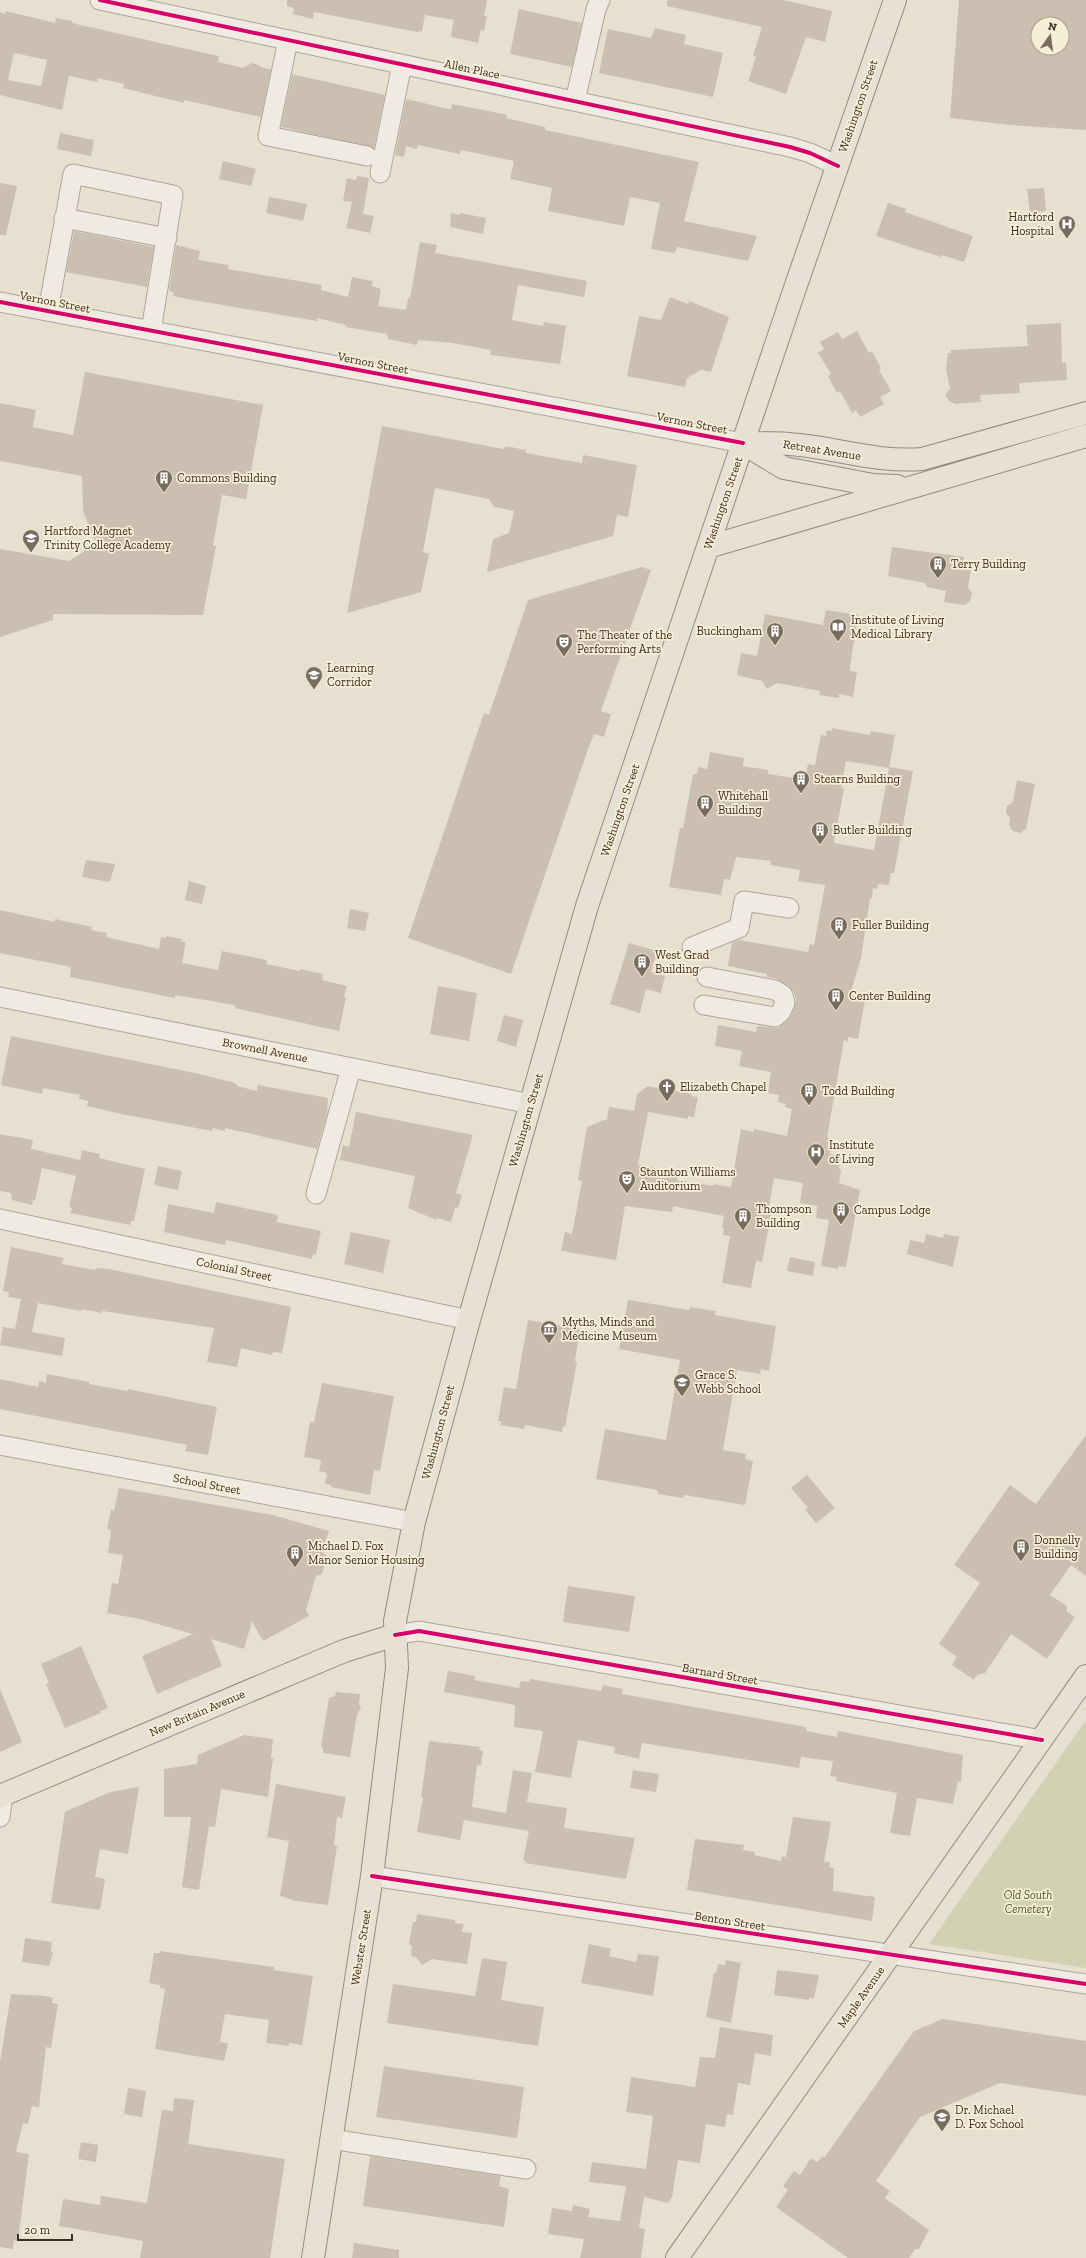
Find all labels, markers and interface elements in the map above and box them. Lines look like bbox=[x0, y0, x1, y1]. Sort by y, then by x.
north arrow bbox=[1030, 16, 1070, 56]
text: N bbox=[1047, 19, 1059, 34]
street label: Allen Place bbox=[443, 56, 501, 82]
street label: Washington Street bbox=[836, 57, 881, 154]
place label: Hartford Hospital bbox=[1008, 210, 1054, 238]
hospital icon: Hartford Hospital bbox=[1057, 214, 1077, 239]
street label: Vernon Street bbox=[17, 288, 92, 316]
street label: Vernon Street bbox=[335, 349, 410, 377]
street label: Vernon Street bbox=[654, 409, 729, 437]
street label: Retreat Avenue bbox=[782, 437, 862, 463]
street label: Washington Street bbox=[701, 454, 746, 551]
building icon: Commons Building bbox=[154, 468, 174, 493]
place label: Commons Building bbox=[177, 471, 277, 485]
place label: Hartford Magnet Trinity College Academy bbox=[44, 524, 172, 552]
school or university icon: Hartford Magnet Trinity College Academy bbox=[21, 528, 41, 553]
building icon: Terry Building bbox=[928, 554, 948, 579]
place label: Terry Building bbox=[951, 557, 1026, 571]
place label: Institute of Living Medical Library bbox=[851, 613, 945, 641]
library icon: Institute of Living Medical Library bbox=[828, 617, 848, 642]
building icon: Buckingham bbox=[765, 621, 785, 646]
place label: Buckingham bbox=[697, 624, 763, 638]
place label: The Theater of the Performing Arts bbox=[577, 628, 672, 656]
theatre icon: The Theater of the Performing Arts bbox=[554, 632, 574, 657]
place label: Learning Corridor bbox=[327, 661, 374, 689]
school or university icon: Learning Corridor bbox=[304, 665, 324, 690]
street label: Washington Street bbox=[598, 761, 643, 858]
building icon: Stearns Building bbox=[791, 769, 811, 794]
place label: Stearns Building bbox=[814, 772, 901, 786]
place label: Whitehall Building bbox=[718, 789, 768, 817]
building icon: Whitehall Building bbox=[695, 793, 715, 818]
building icon: Butler Building bbox=[810, 820, 830, 845]
place label: Butler Building bbox=[833, 823, 912, 837]
building icon: Fuller Building bbox=[829, 915, 849, 940]
place label: Fuller Building bbox=[852, 918, 929, 932]
place label: West Grad Building bbox=[655, 948, 710, 976]
building icon: West Grad Building bbox=[632, 952, 652, 977]
building icon: Center Building bbox=[826, 986, 846, 1011]
place label: Center Building bbox=[849, 989, 931, 1003]
street label: Brownell Avenue bbox=[221, 1035, 309, 1065]
street label: Washington Street bbox=[506, 1071, 546, 1169]
church icon: Elizabeth Chapel bbox=[657, 1077, 677, 1102]
place label: Elizabeth Chapel bbox=[680, 1080, 767, 1094]
building icon: Todd Building bbox=[799, 1081, 819, 1106]
place label: Todd Building bbox=[822, 1084, 895, 1098]
place label: Institute of Living bbox=[829, 1138, 875, 1166]
hospital icon: Institute of Living bbox=[806, 1142, 826, 1167]
place label: Staunton Williams Auditorium bbox=[640, 1165, 736, 1193]
theatre icon: Staunton Williams Auditorium bbox=[617, 1169, 637, 1194]
building icon: Campus Lodge bbox=[831, 1200, 851, 1225]
place label: Thompson Building bbox=[756, 1202, 812, 1230]
place label: Campus Lodge bbox=[854, 1203, 931, 1217]
building icon: Thompson Building bbox=[733, 1206, 753, 1231]
street label: Colonial Street bbox=[195, 1254, 274, 1284]
place label: Myths, Minds and Medicine Museum bbox=[562, 1315, 658, 1343]
museum icon: Myths, Minds and Medicine Museum bbox=[539, 1319, 559, 1344]
place label: Grace S. Webb School bbox=[695, 1368, 761, 1396]
school or university icon: Grace S. Webb School bbox=[672, 1372, 692, 1397]
street label: Washington Street bbox=[419, 1383, 457, 1481]
street label: School Street bbox=[172, 1471, 242, 1498]
place label: Donnelly Building bbox=[1034, 1533, 1081, 1561]
building icon: Donnelly Building bbox=[1011, 1537, 1031, 1562]
place label: Michael D. Fox Manor Senior Housing bbox=[308, 1539, 425, 1567]
building icon: Michael D. Fox Manor Senior Housing bbox=[285, 1543, 305, 1568]
street label: Barnard Street bbox=[681, 1660, 760, 1688]
street label: New Britain Avenue bbox=[147, 1686, 247, 1739]
park label: Old South Cemetery bbox=[1004, 1888, 1052, 1916]
street label: Webster Street bbox=[348, 1907, 374, 1986]
street label: Benton Street bbox=[694, 1908, 767, 1934]
street label: Maple Avenue bbox=[835, 1963, 888, 2031]
place label: Dr. Michael D. Fox School bbox=[955, 2103, 1024, 2131]
school or university icon: Dr. Michael D. Fox School bbox=[932, 2107, 952, 2132]
scale bar bbox=[18, 2216, 72, 2242]
text: 20 m bbox=[24, 2223, 51, 2237]

